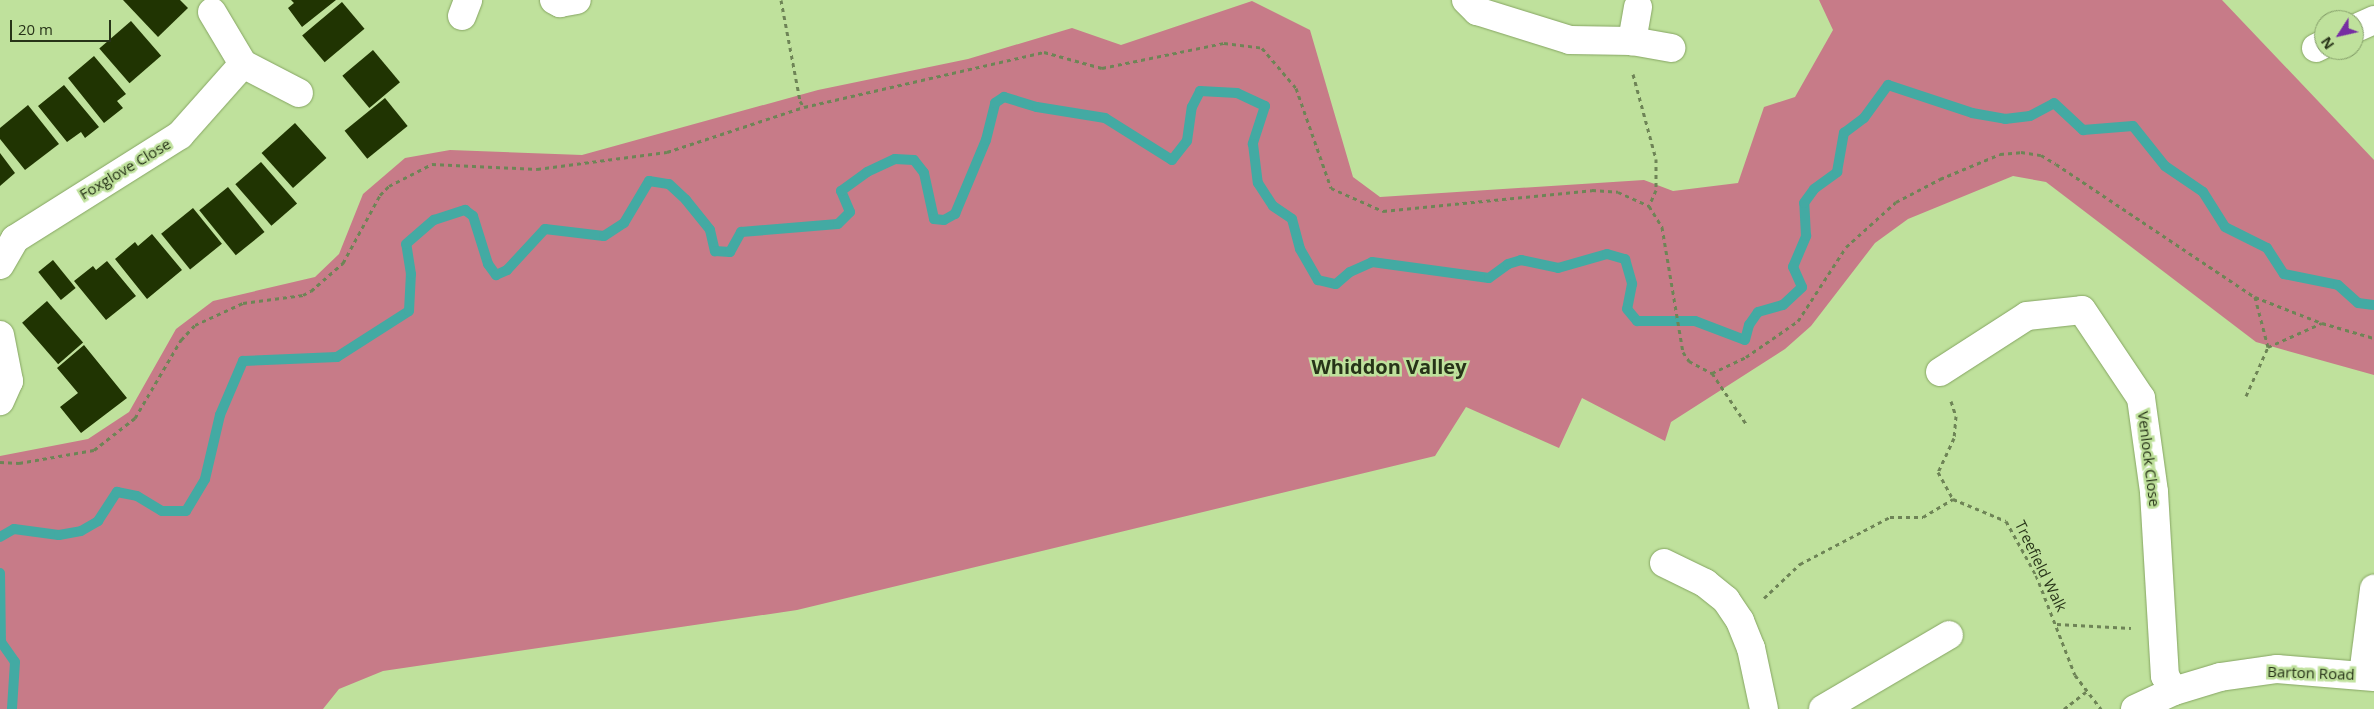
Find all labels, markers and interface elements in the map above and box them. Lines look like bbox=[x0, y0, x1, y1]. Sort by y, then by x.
scale bar bbox=[12, 10, 114, 42]
north arrow bbox=[2314, 10, 2364, 60]
text: 20 m bbox=[18, 19, 53, 39]
text: N bbox=[2316, 33, 2338, 53]
street label: Foxglove Close bbox=[76, 135, 174, 203]
district label: Whiddon Valley bbox=[1311, 354, 1467, 378]
street label: Venlock Close bbox=[2134, 410, 2164, 508]
street label: Treefield Walk bbox=[2011, 517, 2071, 615]
street label: Barton Road bbox=[2267, 662, 2355, 684]

